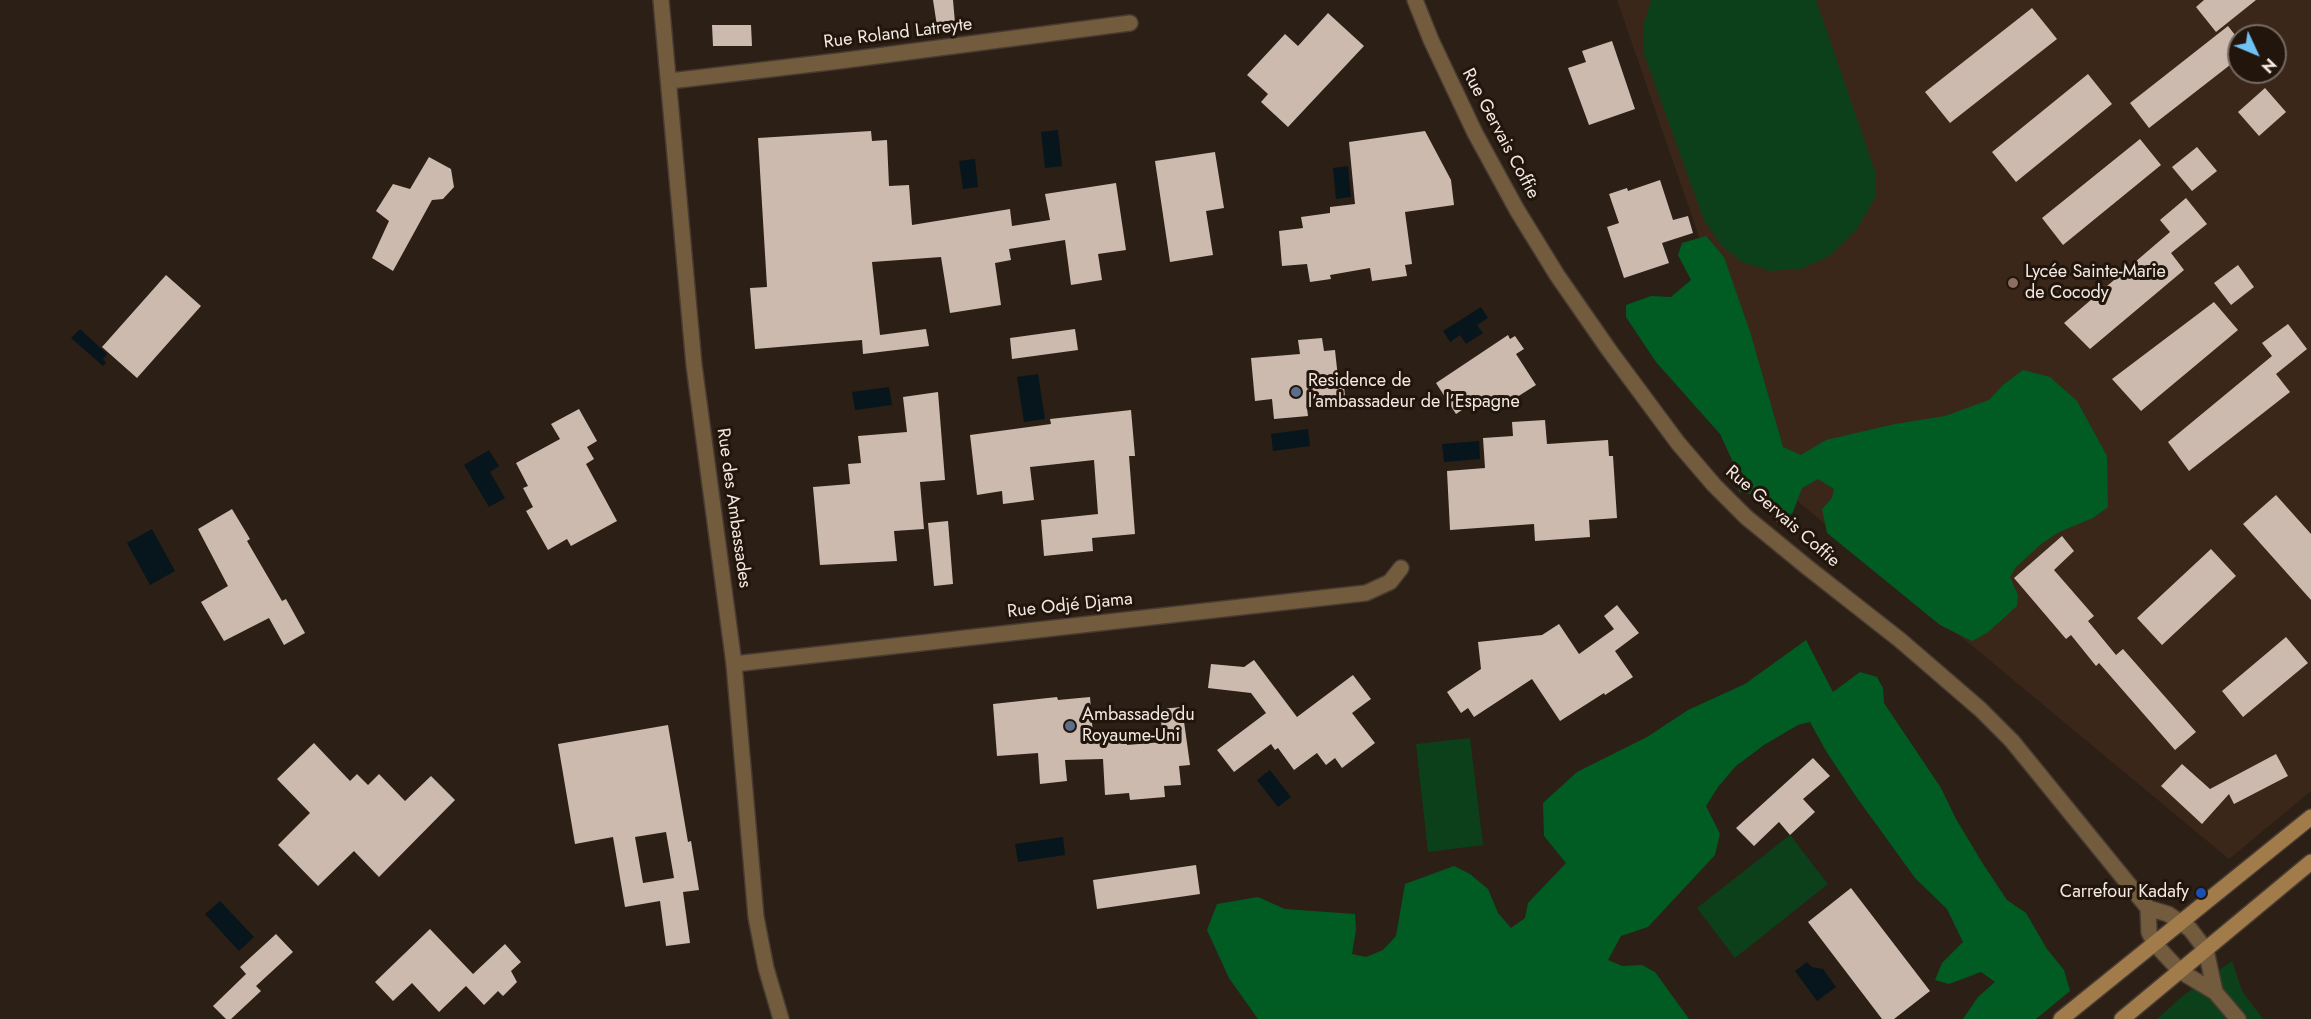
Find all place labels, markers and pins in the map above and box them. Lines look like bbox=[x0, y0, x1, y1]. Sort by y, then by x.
place label: Lycée Sainte-Marie de Cocody bbox=[2025, 262, 2166, 304]
marker: Lycée Sainte-Marie de Cocody bbox=[2006, 276, 2020, 290]
place label: Residence de l’ambassadeur de l’Espagne bbox=[1308, 371, 1520, 413]
marker: Residence de l’ambassadeur de l’Espagne bbox=[1289, 385, 1303, 399]
place label: Ambassade du Royaume-Uni bbox=[1082, 705, 1195, 748]
marker: Ambassade du Royaume-Uni bbox=[1063, 719, 1077, 733]
place label: Carrefour Kadafy bbox=[2060, 882, 2189, 904]
marker: Carrefour Kadafy bbox=[2194, 886, 2208, 900]

